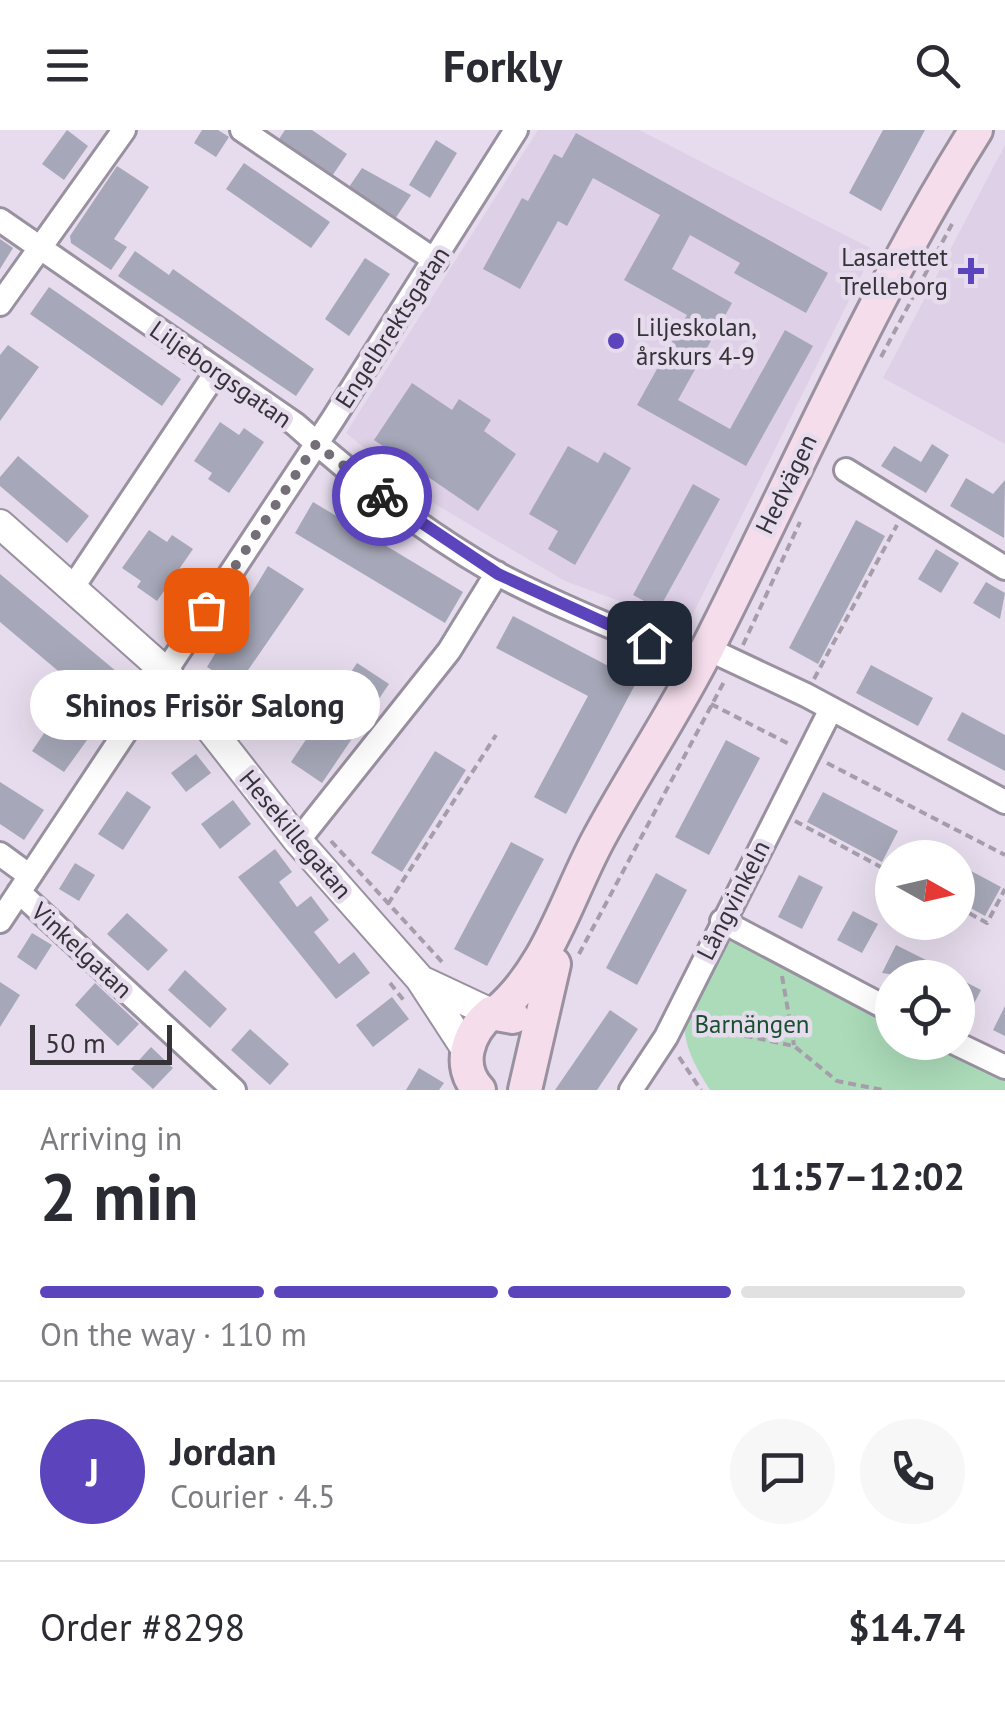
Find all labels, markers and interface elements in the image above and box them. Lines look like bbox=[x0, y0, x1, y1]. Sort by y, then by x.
text: Forkly bbox=[443, 36, 562, 94]
icon: menu bbox=[40, 38, 95, 93]
icon: search bbox=[910, 38, 965, 93]
street label: Engelbrektsgatan bbox=[328, 240, 456, 414]
place label: Lasarettet Trelleborg bbox=[839, 241, 949, 302]
marker: Lasarettet Trelleborg bbox=[958, 258, 984, 284]
place label: Liljeskolan, årskurs 4-9 bbox=[636, 311, 757, 372]
street label: Liljeborgsgatan bbox=[144, 313, 298, 435]
marker: Liljeskolan, årskurs 4-9 bbox=[605, 330, 627, 352]
street label: Hedvägen bbox=[748, 429, 824, 539]
courier bbox=[332, 446, 432, 546]
icon: bike bbox=[355, 469, 410, 524]
pin bbox=[164, 568, 249, 653]
icon: bag bbox=[179, 583, 234, 638]
pin bbox=[607, 601, 692, 686]
icon: home bbox=[622, 616, 677, 671]
callout: Shinos Frisör Salong bbox=[31, 670, 381, 740]
text: Shinos Frisör Salong bbox=[65, 684, 345, 726]
street label: Hesekillegatan bbox=[233, 763, 359, 905]
street label: Långvinkeln bbox=[689, 835, 777, 965]
north arrow bbox=[875, 840, 975, 940]
map controls bbox=[875, 840, 975, 1060]
street label: Vinkelgatan bbox=[24, 894, 139, 1005]
button: locate bbox=[875, 960, 975, 1060]
park label: Barnängen bbox=[694, 1008, 810, 1040]
scale bar bbox=[30, 1020, 172, 1064]
text: 50 m bbox=[45, 1024, 106, 1061]
text: Arriving in bbox=[40, 1117, 182, 1159]
text: 11:57–12:02 bbox=[750, 1151, 965, 1200]
text: 2 min bbox=[40, 1154, 199, 1238]
text: On the way · 110 m bbox=[40, 1313, 307, 1355]
button: chat bbox=[730, 1419, 835, 1524]
button: phone bbox=[860, 1419, 965, 1524]
text: Jordan bbox=[170, 1426, 276, 1475]
text: J bbox=[86, 1447, 99, 1496]
text: Courier · 4.5 bbox=[170, 1475, 336, 1517]
text: Order #8298 bbox=[40, 1602, 245, 1651]
text: $14.74 bbox=[848, 1602, 965, 1651]

